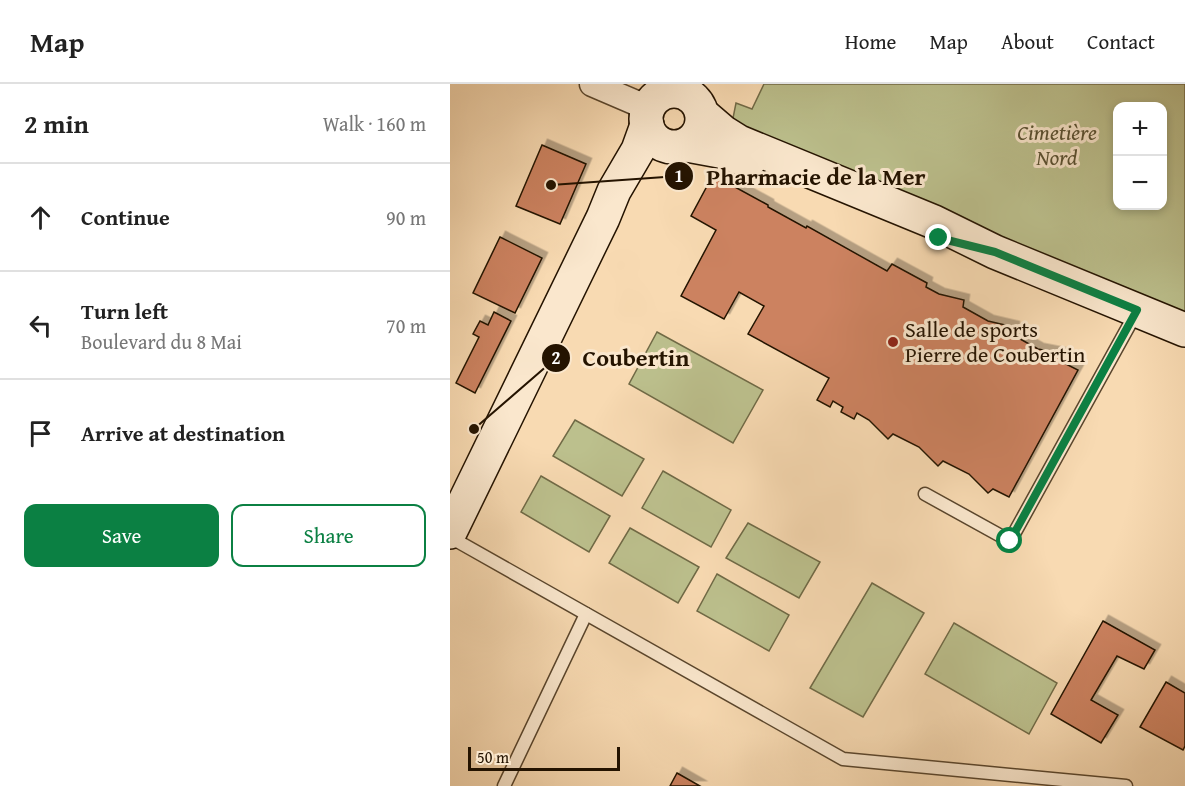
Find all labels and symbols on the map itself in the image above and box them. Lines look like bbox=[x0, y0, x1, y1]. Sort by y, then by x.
park label: Cimetière Nord bbox=[1017, 116, 1097, 173]
callout: Pharmacie de la Mer bbox=[664, 155, 937, 197]
text: Pharmacie de la Mer bbox=[706, 159, 926, 194]
text: 1 bbox=[674, 162, 684, 189]
route end bbox=[925, 224, 951, 250]
place label: Salle de sports Pierre de Coubertin bbox=[905, 313, 1086, 370]
marker: Salle de sports Pierre de Coubertin bbox=[886, 335, 900, 349]
callout: Coubertin bbox=[541, 337, 702, 379]
text: Coubertin bbox=[583, 340, 689, 375]
text: 2 bbox=[551, 344, 561, 371]
route start bbox=[996, 527, 1022, 553]
scale bar bbox=[468, 744, 620, 772]

